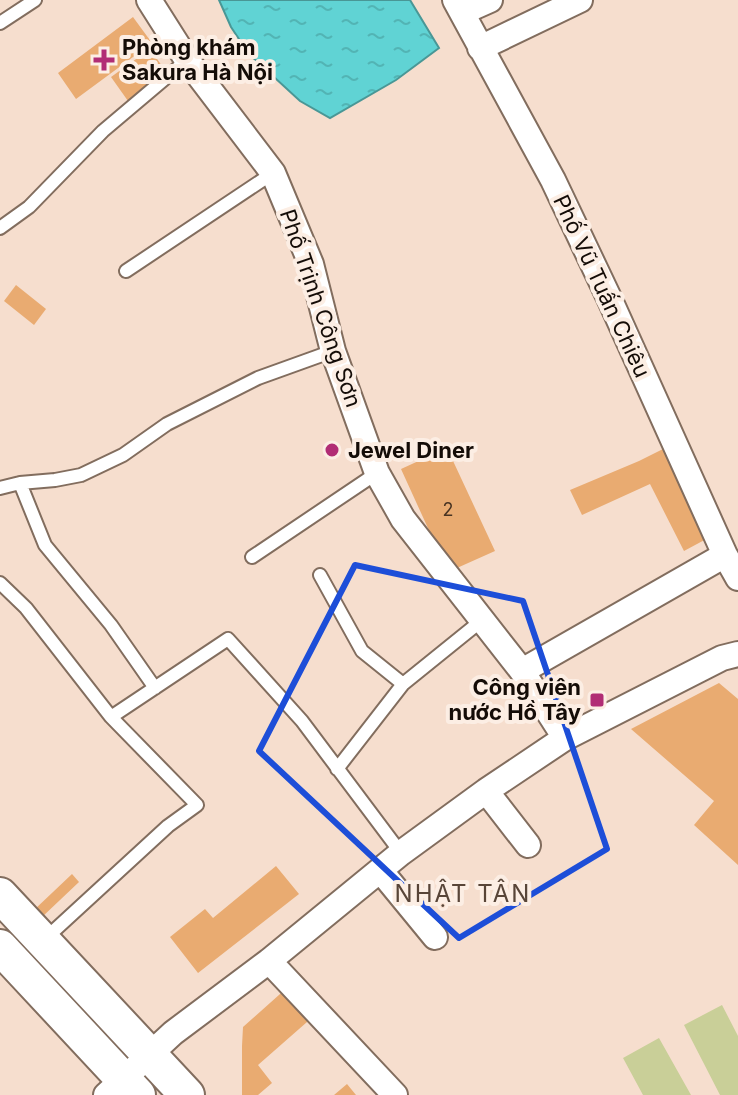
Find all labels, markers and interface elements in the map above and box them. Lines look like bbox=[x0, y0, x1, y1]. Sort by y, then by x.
place label: Phòng khám Sakura Hà Nội bbox=[122, 34, 273, 85]
marker: Phòng khám Sakura Hà Nội bbox=[93, 49, 115, 71]
street label: Phố Vũ Tuấn Chiêu bbox=[548, 191, 656, 381]
street label: Phố Trịnh Công Sơn bbox=[275, 206, 367, 410]
place label: Jewel Diner bbox=[348, 437, 474, 463]
marker: Jewel Diner bbox=[323, 441, 341, 459]
house number: 2 bbox=[443, 499, 453, 520]
place label: Công viên nước Hồ Tây bbox=[449, 674, 581, 725]
marker: Công viên nước Hồ Tây bbox=[588, 691, 606, 709]
district label: NHẬT TÂN bbox=[395, 878, 531, 908]

